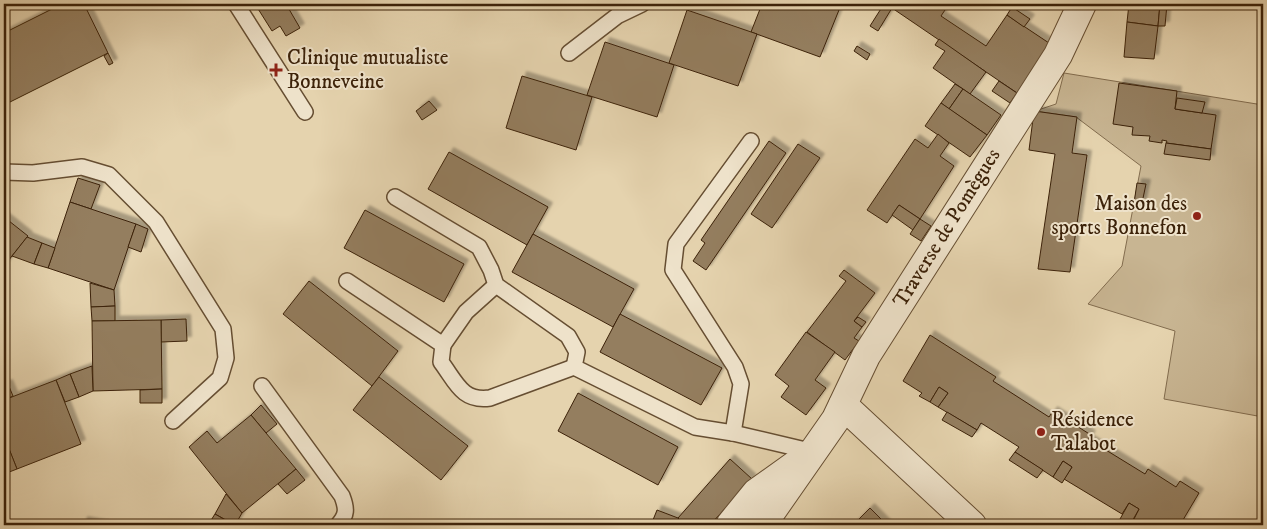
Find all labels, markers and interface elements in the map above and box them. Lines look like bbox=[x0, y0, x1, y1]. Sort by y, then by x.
place label: Clinique mutualiste Bonneveine bbox=[287, 45, 449, 95]
marker: Clinique mutualiste Bonneveine bbox=[269, 63, 283, 77]
street label: Traverse de Pomègues bbox=[888, 144, 1006, 312]
place label: Maison des sports Bonnefon bbox=[1051, 191, 1187, 241]
marker: Maison des sports Bonnefon bbox=[1191, 210, 1203, 222]
place label: Résidence Talabot bbox=[1051, 407, 1134, 457]
marker: Résidence Talabot bbox=[1035, 426, 1047, 438]

